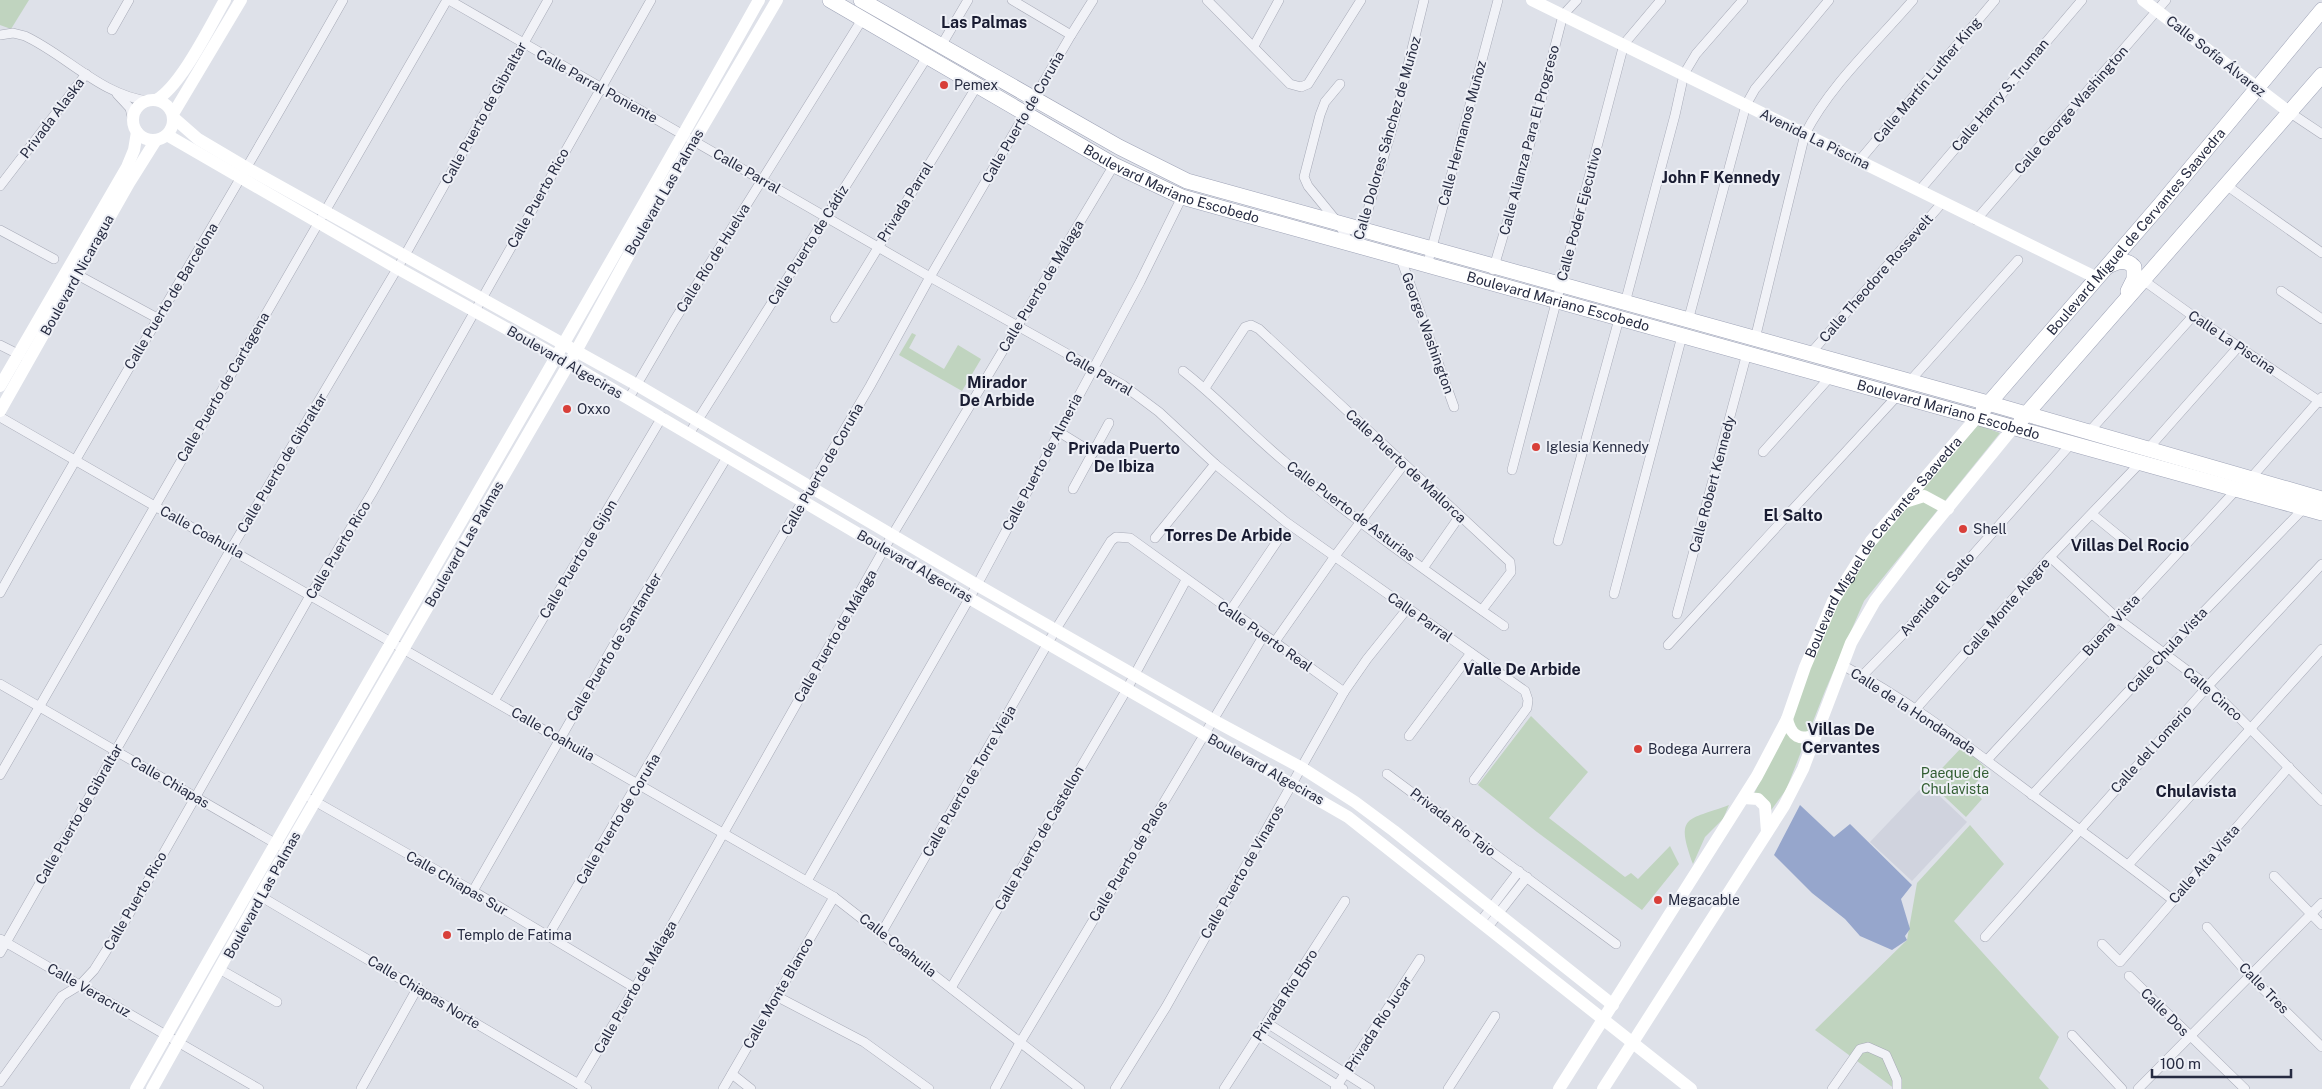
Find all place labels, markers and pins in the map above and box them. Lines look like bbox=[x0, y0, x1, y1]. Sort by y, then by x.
place label: Pemex bbox=[954, 77, 998, 93]
marker: Pemex bbox=[938, 79, 950, 91]
place label: Oxxo bbox=[577, 401, 610, 417]
marker: Oxxo bbox=[561, 403, 573, 415]
place label: Iglesia Kennedy bbox=[1546, 439, 1650, 455]
marker: Iglesia Kennedy bbox=[1530, 441, 1542, 453]
place label: Shell bbox=[1973, 521, 2007, 537]
marker: Shell bbox=[1957, 523, 1969, 535]
place label: Bodega Aurrera bbox=[1648, 741, 1751, 757]
marker: Bodega Aurrera bbox=[1632, 743, 1644, 755]
place label: Megacable bbox=[1668, 892, 1740, 908]
marker: Megacable bbox=[1652, 894, 1664, 906]
place label: Templo de Fatima bbox=[457, 927, 572, 943]
marker: Templo de Fatima bbox=[441, 929, 453, 941]

